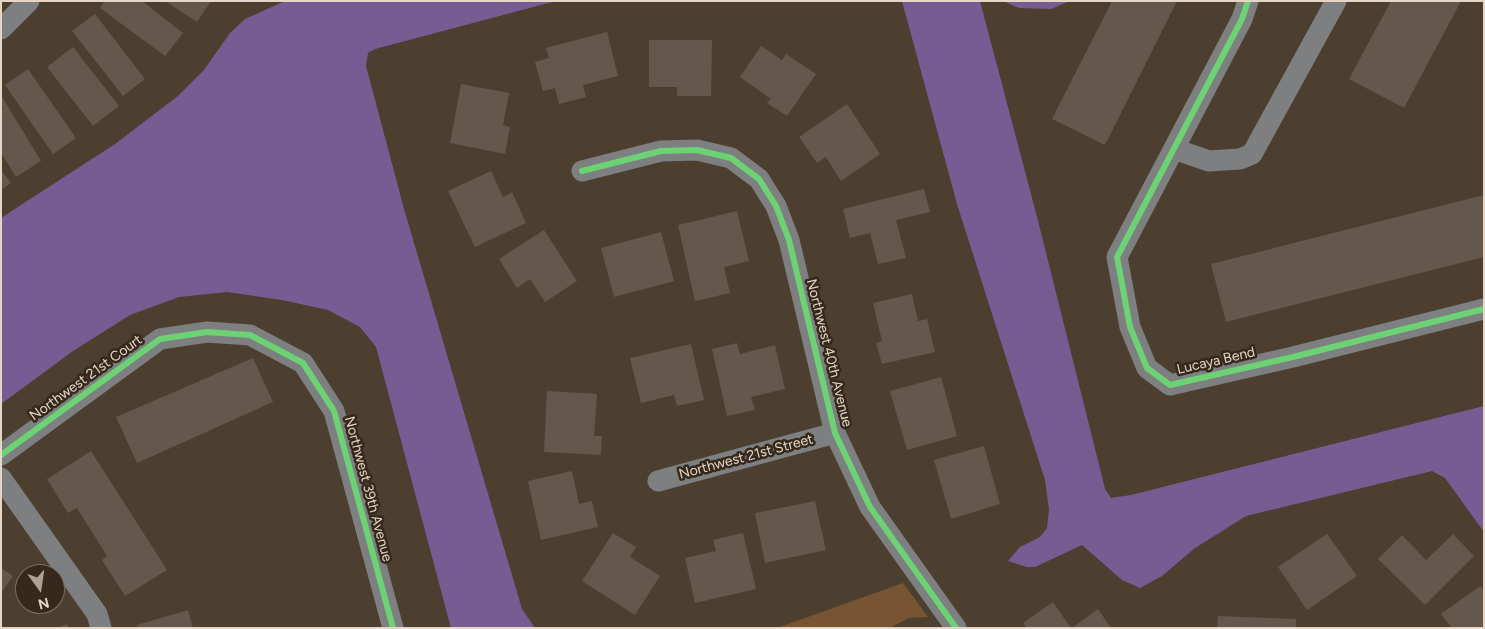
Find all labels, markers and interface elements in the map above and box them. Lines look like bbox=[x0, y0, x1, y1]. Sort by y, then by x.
street label: Northwest 40th Avenue bbox=[802, 277, 856, 429]
street label: Northwest 21st Court bbox=[26, 331, 146, 425]
street label: Lucaya Bend bbox=[1175, 344, 1257, 378]
street label: Northwest 39th Avenue bbox=[340, 414, 396, 564]
street label: Northwest 21st Street bbox=[677, 431, 815, 483]
north arrow bbox=[15, 564, 65, 614]
text: N bbox=[36, 594, 51, 613]

